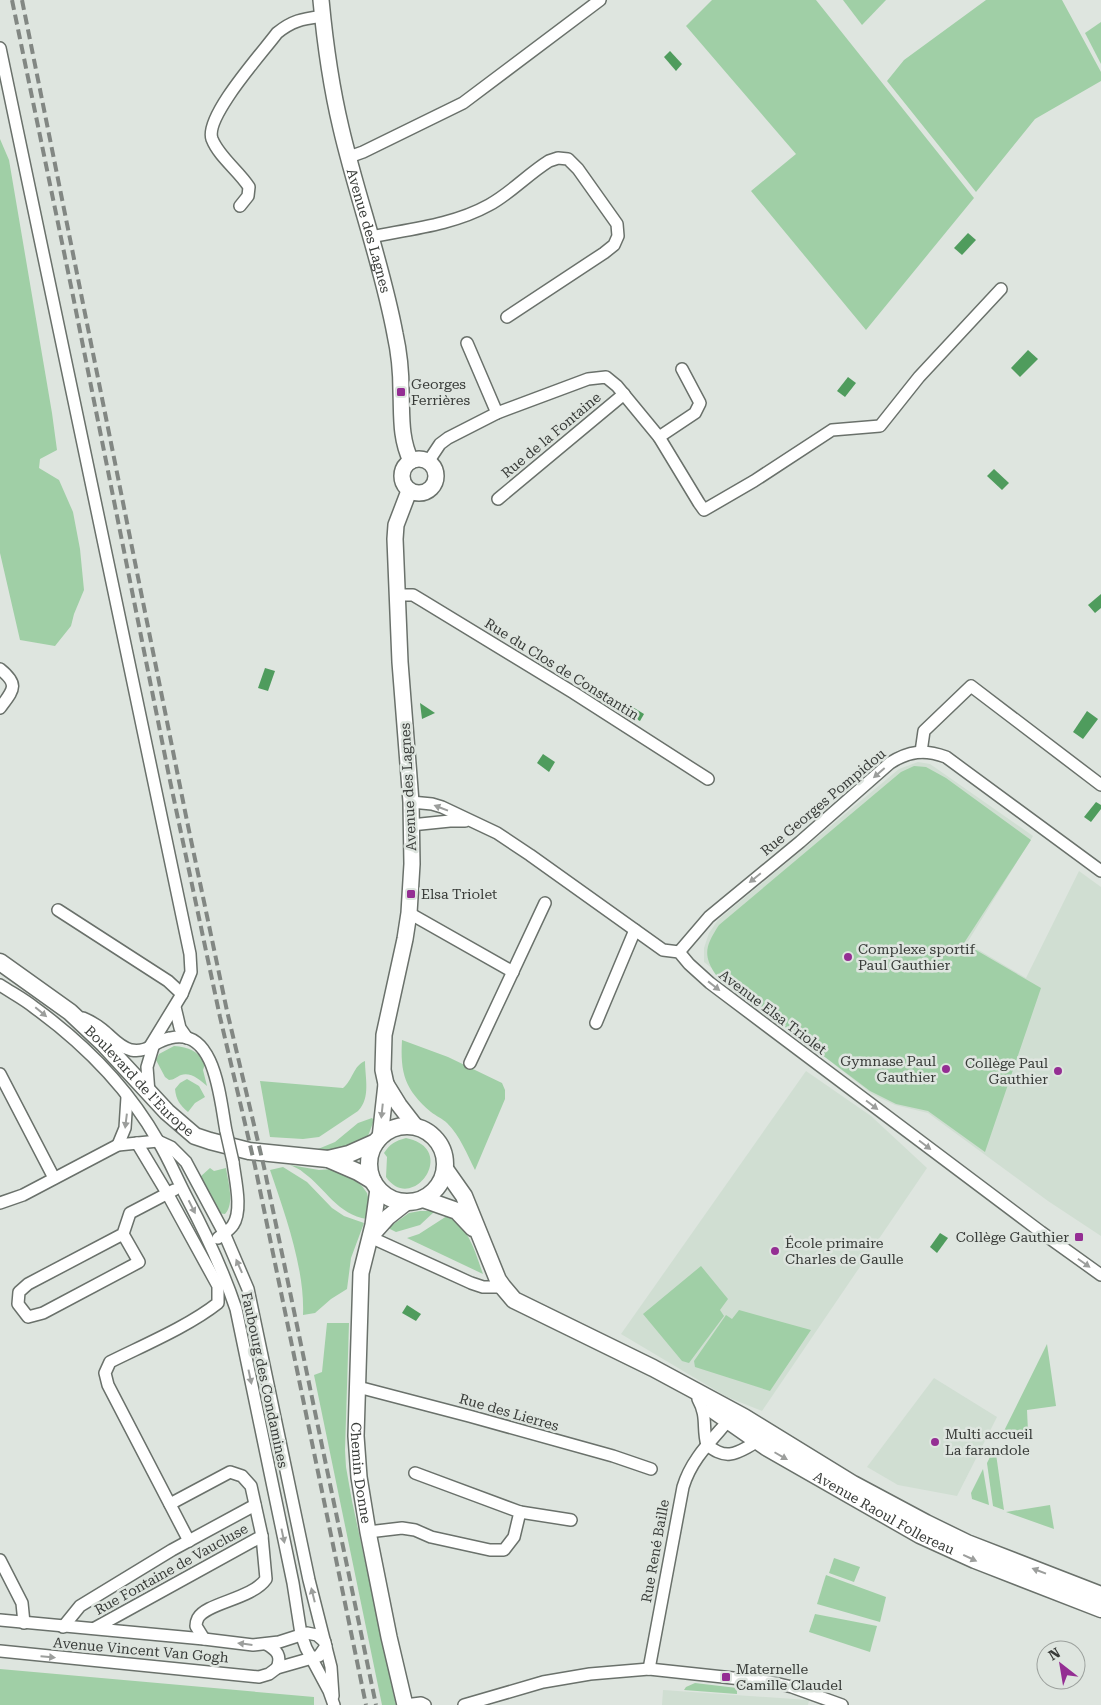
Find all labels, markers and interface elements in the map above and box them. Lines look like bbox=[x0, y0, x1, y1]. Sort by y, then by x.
street label: Avenue des Lagnes bbox=[344, 167, 394, 295]
place label: Georges Ferrières bbox=[411, 376, 470, 408]
marker: Georges Ferrières bbox=[395, 386, 407, 398]
street label: Rue de la Fontaine bbox=[498, 389, 604, 481]
street label: Rue du Clos de Constantin bbox=[482, 615, 642, 723]
street label: Avenue des Lagnes bbox=[397, 722, 419, 851]
street label: Rue Georges Pompidou bbox=[757, 745, 889, 859]
one-way arrow bbox=[873, 767, 885, 779]
one-way arrow bbox=[434, 803, 448, 811]
one-way arrow bbox=[748, 873, 762, 883]
place label: Elsa Triolet bbox=[421, 886, 497, 902]
marker: Elsa Triolet bbox=[405, 888, 417, 900]
place label: Complexe sportif Paul Gauthier bbox=[858, 941, 976, 973]
marker: Complexe sportif Paul Gauthier bbox=[842, 951, 854, 963]
street label: Avenue Elsa Triolet bbox=[716, 966, 830, 1058]
one-way arrow bbox=[707, 980, 720, 991]
one-way arrow bbox=[34, 1007, 47, 1018]
street label: Boulevard de l'Europe bbox=[82, 1022, 198, 1140]
place label: Gymnase Paul Gauthier bbox=[840, 1053, 937, 1085]
place label: Collège Paul Gauthier bbox=[965, 1055, 1049, 1087]
marker: Gymnase Paul Gauthier bbox=[940, 1063, 952, 1075]
marker: Collège Paul Gauthier bbox=[1052, 1065, 1064, 1077]
one-way arrow bbox=[865, 1099, 878, 1110]
one-way arrow bbox=[378, 1104, 386, 1120]
one-way arrow bbox=[122, 1114, 130, 1130]
one-way arrow bbox=[918, 1140, 932, 1150]
one-way arrow bbox=[188, 1200, 196, 1215]
place label: Collège Gauthier bbox=[956, 1229, 1069, 1245]
marker: Collège Gauthier bbox=[1073, 1231, 1085, 1243]
place label: École primaire Charles de Gaulle bbox=[785, 1235, 904, 1267]
marker: École primaire Charles de Gaulle bbox=[769, 1245, 781, 1257]
one-way arrow bbox=[1077, 1258, 1091, 1268]
one-way arrow bbox=[235, 1259, 243, 1273]
street label: Faubourg des Condamines bbox=[239, 1291, 292, 1470]
one-way arrow bbox=[246, 1369, 254, 1384]
street label: Rue des Lierres bbox=[457, 1390, 561, 1434]
street label: Chemin Donne bbox=[348, 1422, 375, 1525]
place label: Multi accueil La farandole bbox=[945, 1426, 1034, 1458]
marker: Multi accueil La farandole bbox=[929, 1436, 941, 1448]
one-way arrow bbox=[774, 1451, 787, 1460]
street label: Avenue Raoul Follereau bbox=[811, 1468, 957, 1558]
street label: Rue René Baille bbox=[638, 1498, 672, 1604]
street label: Rue Fontaine de Vaucluse bbox=[92, 1520, 251, 1618]
one-way arrow bbox=[280, 1528, 288, 1544]
one-way arrow bbox=[963, 1554, 977, 1562]
one-way arrow bbox=[1031, 1567, 1046, 1575]
one-way arrow bbox=[309, 1587, 317, 1602]
street label: Avenue Vincent Van Gogh bbox=[53, 1634, 229, 1666]
one-way arrow bbox=[237, 1640, 253, 1648]
north arrow bbox=[1036, 1640, 1086, 1690]
text: N bbox=[1046, 1644, 1063, 1663]
one-way arrow bbox=[41, 1653, 57, 1661]
place label: Maternelle Camille Claudel bbox=[736, 1661, 843, 1693]
marker: Maternelle Camille Claudel bbox=[720, 1671, 732, 1683]

